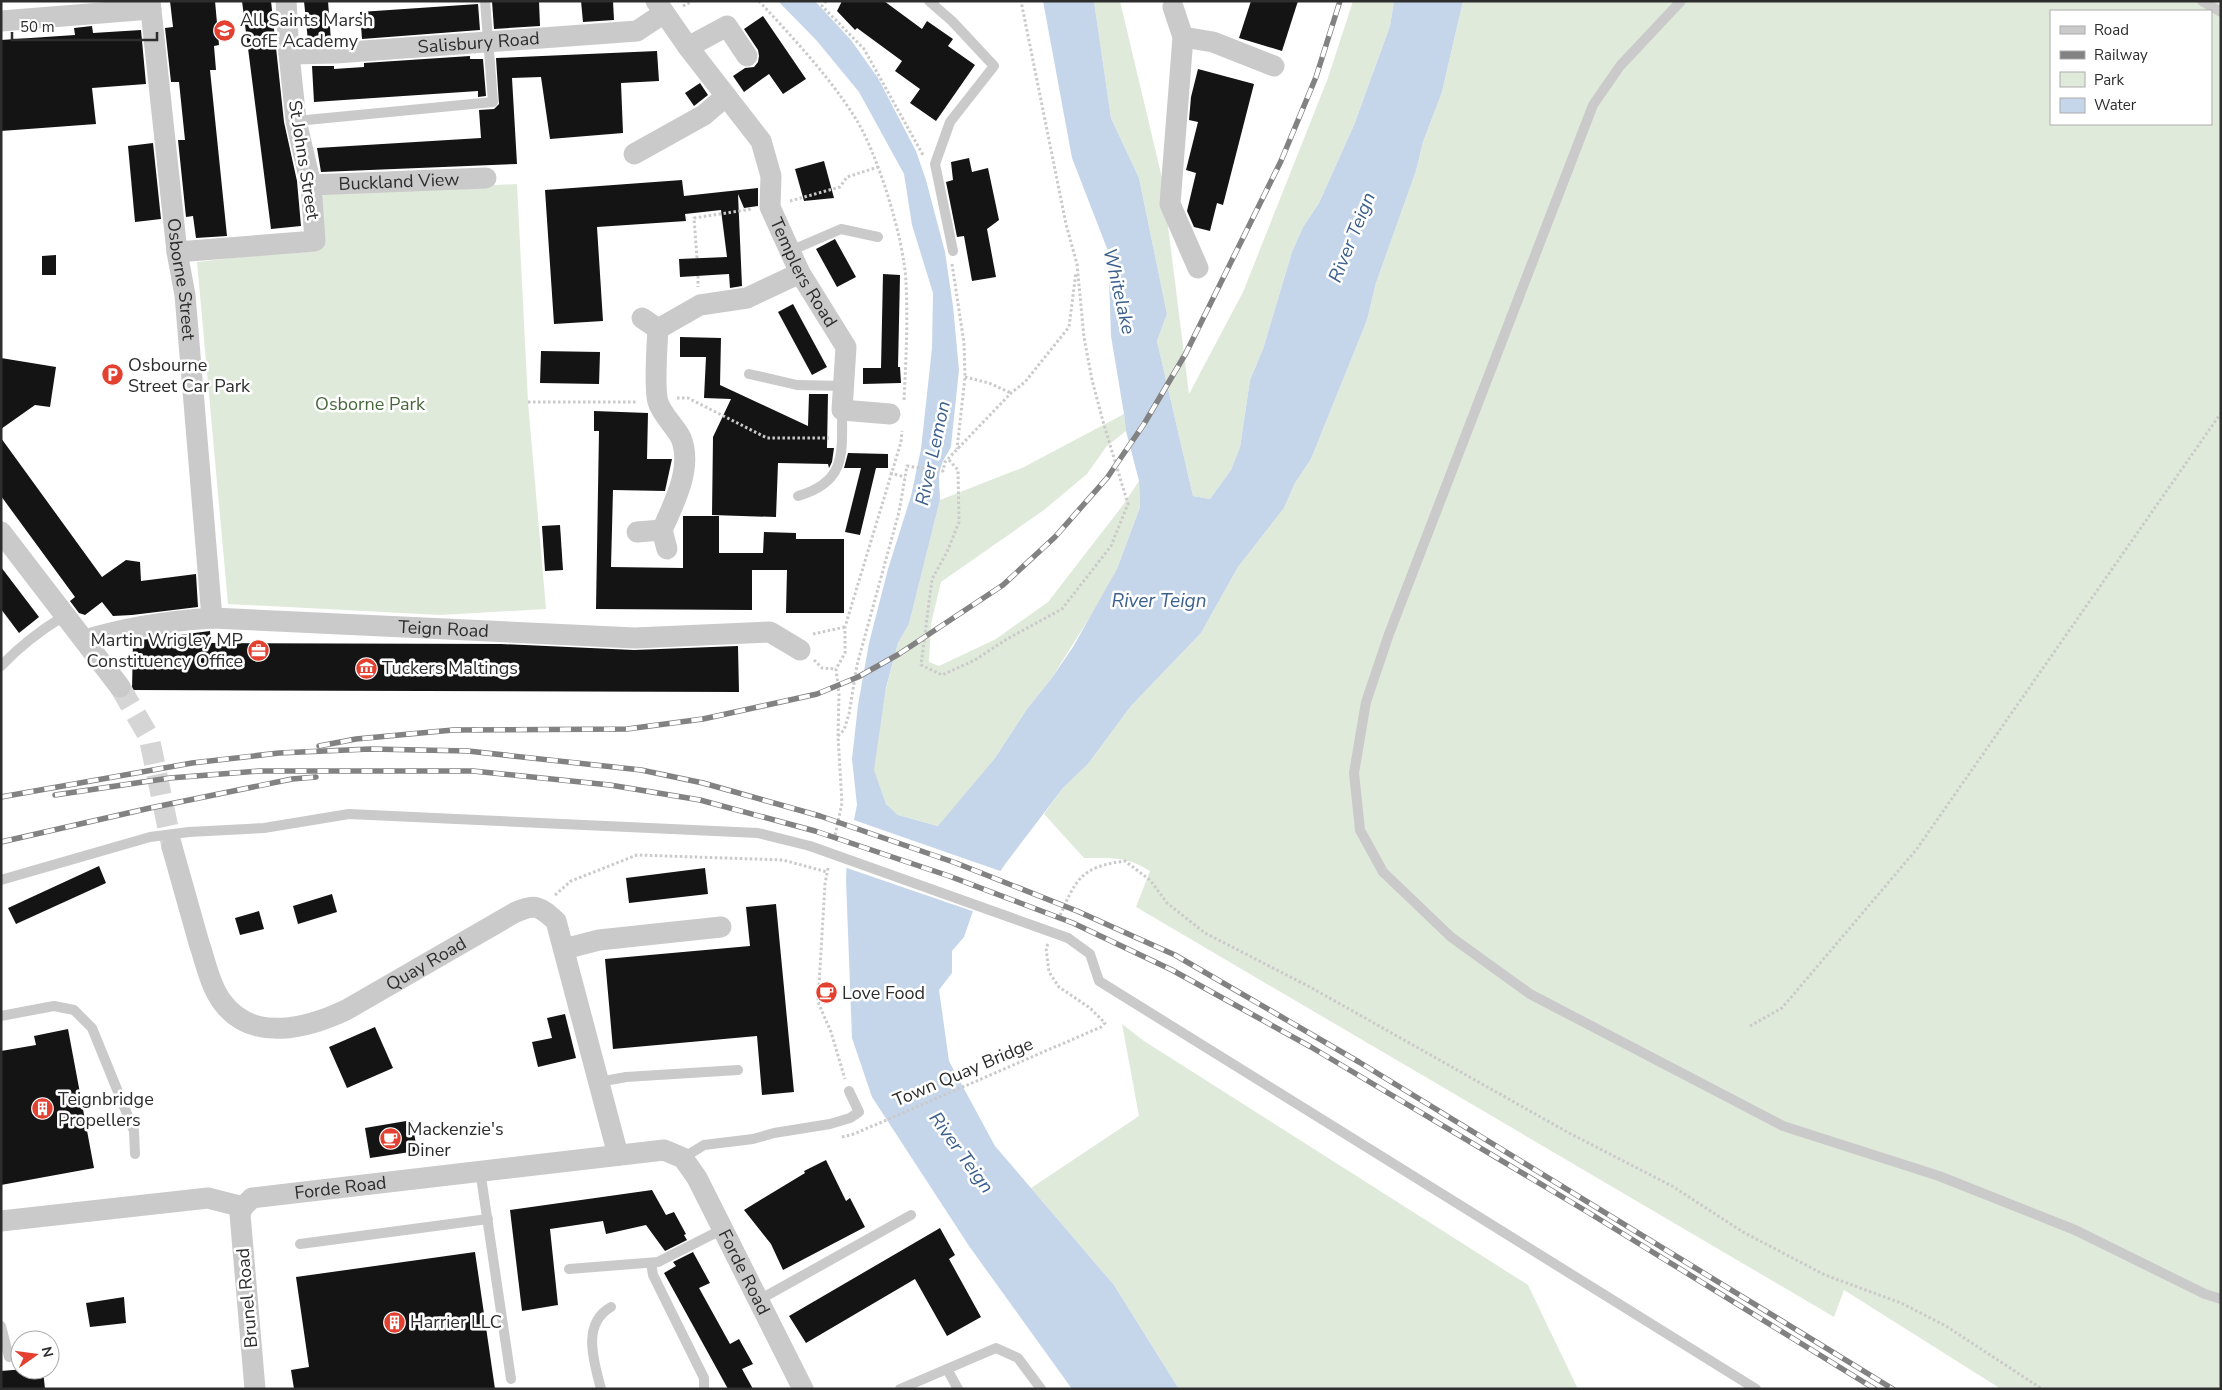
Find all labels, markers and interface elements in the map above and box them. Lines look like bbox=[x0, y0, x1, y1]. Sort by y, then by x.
place label: All Saints Marsh CofE Academy bbox=[240, 8, 373, 53]
scale bar bbox=[12, 10, 158, 42]
legend bbox=[2050, 10, 2212, 125]
text: 50 m bbox=[20, 17, 55, 37]
school or university icon: All Saints Marsh CofE Academy bbox=[212, 18, 236, 42]
text: Road bbox=[2094, 20, 2129, 40]
street label: Salisbury Road bbox=[417, 26, 540, 59]
text: Railway bbox=[2094, 45, 2148, 65]
text: Park bbox=[2094, 70, 2124, 90]
text: Water bbox=[2094, 95, 2137, 115]
street label: St Johns Street bbox=[283, 99, 325, 222]
street label: Buckland View bbox=[338, 167, 460, 196]
water label: River Teign bbox=[1322, 188, 1382, 286]
street label: Templers Road bbox=[764, 214, 843, 332]
street label: Osborne Street bbox=[161, 217, 201, 342]
water label: Whitelake bbox=[1096, 245, 1142, 337]
place label: Osbourne Street Car Park bbox=[128, 353, 251, 398]
parking icon: Osbourne Street Car Park bbox=[100, 363, 124, 387]
park label: Osborne Park bbox=[315, 392, 426, 416]
water label: River Lemon bbox=[909, 398, 957, 508]
water label: River Teign bbox=[1112, 588, 1207, 614]
street label: Teign Road bbox=[398, 615, 489, 643]
place label: Martin Wrigley MP Constituency Office bbox=[86, 628, 243, 673]
office icon: Martin Wrigley MP Constituency Office bbox=[247, 638, 271, 662]
museum icon: Tuckers Maltings bbox=[354, 656, 378, 680]
place label: Tuckers Maltings bbox=[382, 656, 518, 680]
street label: Quay Road bbox=[381, 931, 471, 996]
cafe icon: Love Food bbox=[814, 981, 838, 1005]
place label: Love Food bbox=[842, 981, 925, 1005]
street label: Town Quay Bridge bbox=[889, 1032, 1037, 1112]
place label: Teignbridge Propellers bbox=[58, 1087, 154, 1132]
building icon: Teignbridge Propellers bbox=[30, 1097, 54, 1121]
water label: River Teign bbox=[923, 1107, 1000, 1199]
place label: Mackenzie's Diner bbox=[407, 1117, 504, 1162]
cafe icon: Mackenzie's Diner bbox=[379, 1127, 403, 1151]
street label: Forde Road bbox=[293, 1170, 388, 1205]
street label: Forde Road bbox=[713, 1225, 776, 1319]
street label: Brunel Road bbox=[231, 1247, 263, 1349]
building icon: Harrier LLC bbox=[382, 1310, 406, 1334]
place label: Harrier LLC bbox=[410, 1310, 502, 1334]
north arrow bbox=[10, 1330, 60, 1380]
text: N bbox=[37, 1345, 58, 1359]

